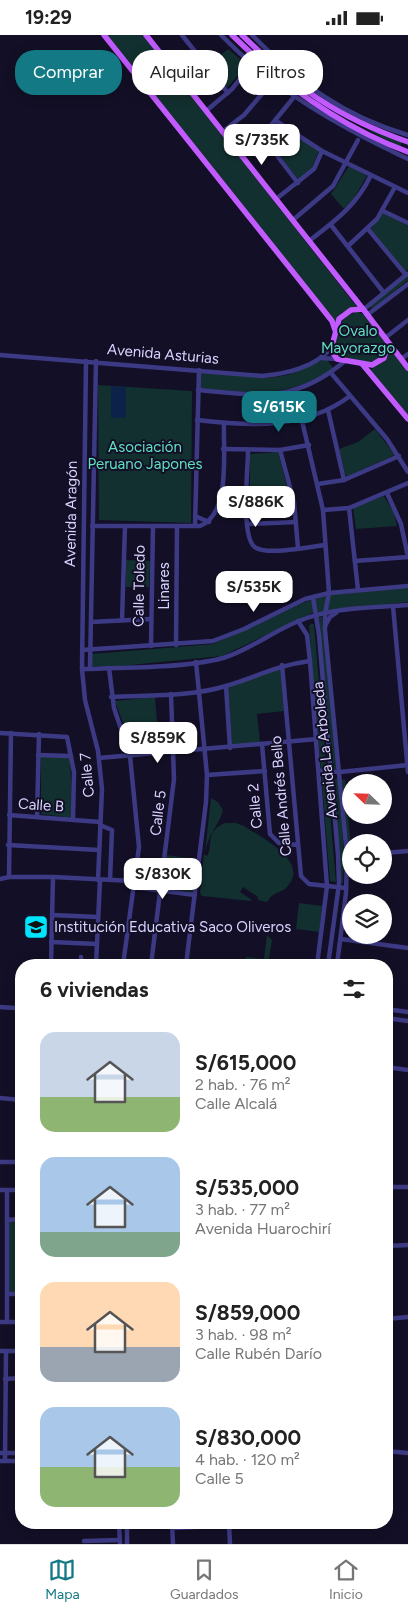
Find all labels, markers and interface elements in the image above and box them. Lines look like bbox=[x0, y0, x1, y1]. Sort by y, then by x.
text: 19:29 bbox=[25, 6, 72, 29]
chip: Comprar bbox=[15, 50, 122, 95]
chip: Alquilar bbox=[132, 50, 228, 95]
chip: Filtros bbox=[238, 50, 323, 95]
pin: S/735K bbox=[221, 123, 303, 166]
text: S/735K bbox=[235, 130, 289, 149]
park label: Ovalo Mayorazgo bbox=[321, 322, 395, 357]
street label: Avenida Asturias bbox=[106, 340, 220, 368]
pin: S/615K bbox=[238, 391, 320, 433]
text: S/615K bbox=[253, 397, 305, 416]
park label: Asociación Peruano Japones bbox=[87, 438, 203, 473]
street label: Avenida Aragón bbox=[61, 461, 81, 567]
pin: S/886K bbox=[215, 485, 297, 528]
text: S/886K bbox=[228, 492, 284, 511]
street label: Calle Toledo bbox=[129, 545, 149, 627]
street label: Linares bbox=[155, 562, 173, 610]
pin: S/535K bbox=[213, 571, 295, 613]
text: S/535K bbox=[227, 577, 281, 596]
street label: Avenida La Arboleda bbox=[309, 681, 341, 819]
pin: S/859K bbox=[117, 721, 199, 764]
text: S/859K bbox=[130, 728, 186, 747]
street label: Calle Andrés Bello bbox=[267, 735, 295, 857]
street label: Calle 7 bbox=[76, 752, 98, 798]
north arrow bbox=[342, 774, 392, 824]
map controls bbox=[342, 774, 392, 944]
street label: Calle 2 bbox=[244, 783, 266, 829]
street label: Calle 5 bbox=[146, 789, 170, 837]
street label: Calle B bbox=[17, 794, 65, 816]
button: locate bbox=[342, 834, 392, 884]
pin: S/830K bbox=[122, 857, 204, 900]
text: S/830K bbox=[135, 864, 191, 883]
button: layers bbox=[342, 894, 392, 944]
school or university icon: Institución Educativa Saco Oliveros bbox=[23, 914, 49, 940]
place label: Institución Educativa Saco Oliveros bbox=[54, 918, 291, 936]
icon: filters bbox=[340, 975, 368, 1003]
text: 6 viviendas bbox=[40, 977, 149, 1002]
text: S/615,000 bbox=[195, 1050, 296, 1075]
icon: home bbox=[80, 1052, 140, 1112]
text: 2 hab. · 76 m² bbox=[195, 1075, 291, 1094]
text: Calle Alcalá bbox=[195, 1094, 277, 1113]
text: S/535,000 bbox=[195, 1175, 299, 1200]
icon: home bbox=[80, 1177, 140, 1237]
text: 3 hab. · 77 m² bbox=[195, 1200, 290, 1219]
text: Avenida Huarochirí bbox=[195, 1219, 331, 1238]
text: S/859,000 bbox=[195, 1300, 300, 1325]
icon: home bbox=[80, 1302, 140, 1362]
text: 3 hab. · 98 m² bbox=[195, 1325, 292, 1344]
text: Calle Rubén Darío bbox=[195, 1344, 322, 1363]
text: S/830,000 bbox=[195, 1425, 301, 1450]
icon: home bbox=[80, 1427, 140, 1487]
text: 4 hab. · 120 m² bbox=[195, 1450, 300, 1469]
text: Calle 5 bbox=[195, 1469, 244, 1488]
tab: Mapa bbox=[45, 1556, 80, 1603]
tab: Guardados bbox=[170, 1556, 239, 1603]
tab: Inicio bbox=[329, 1556, 363, 1603]

